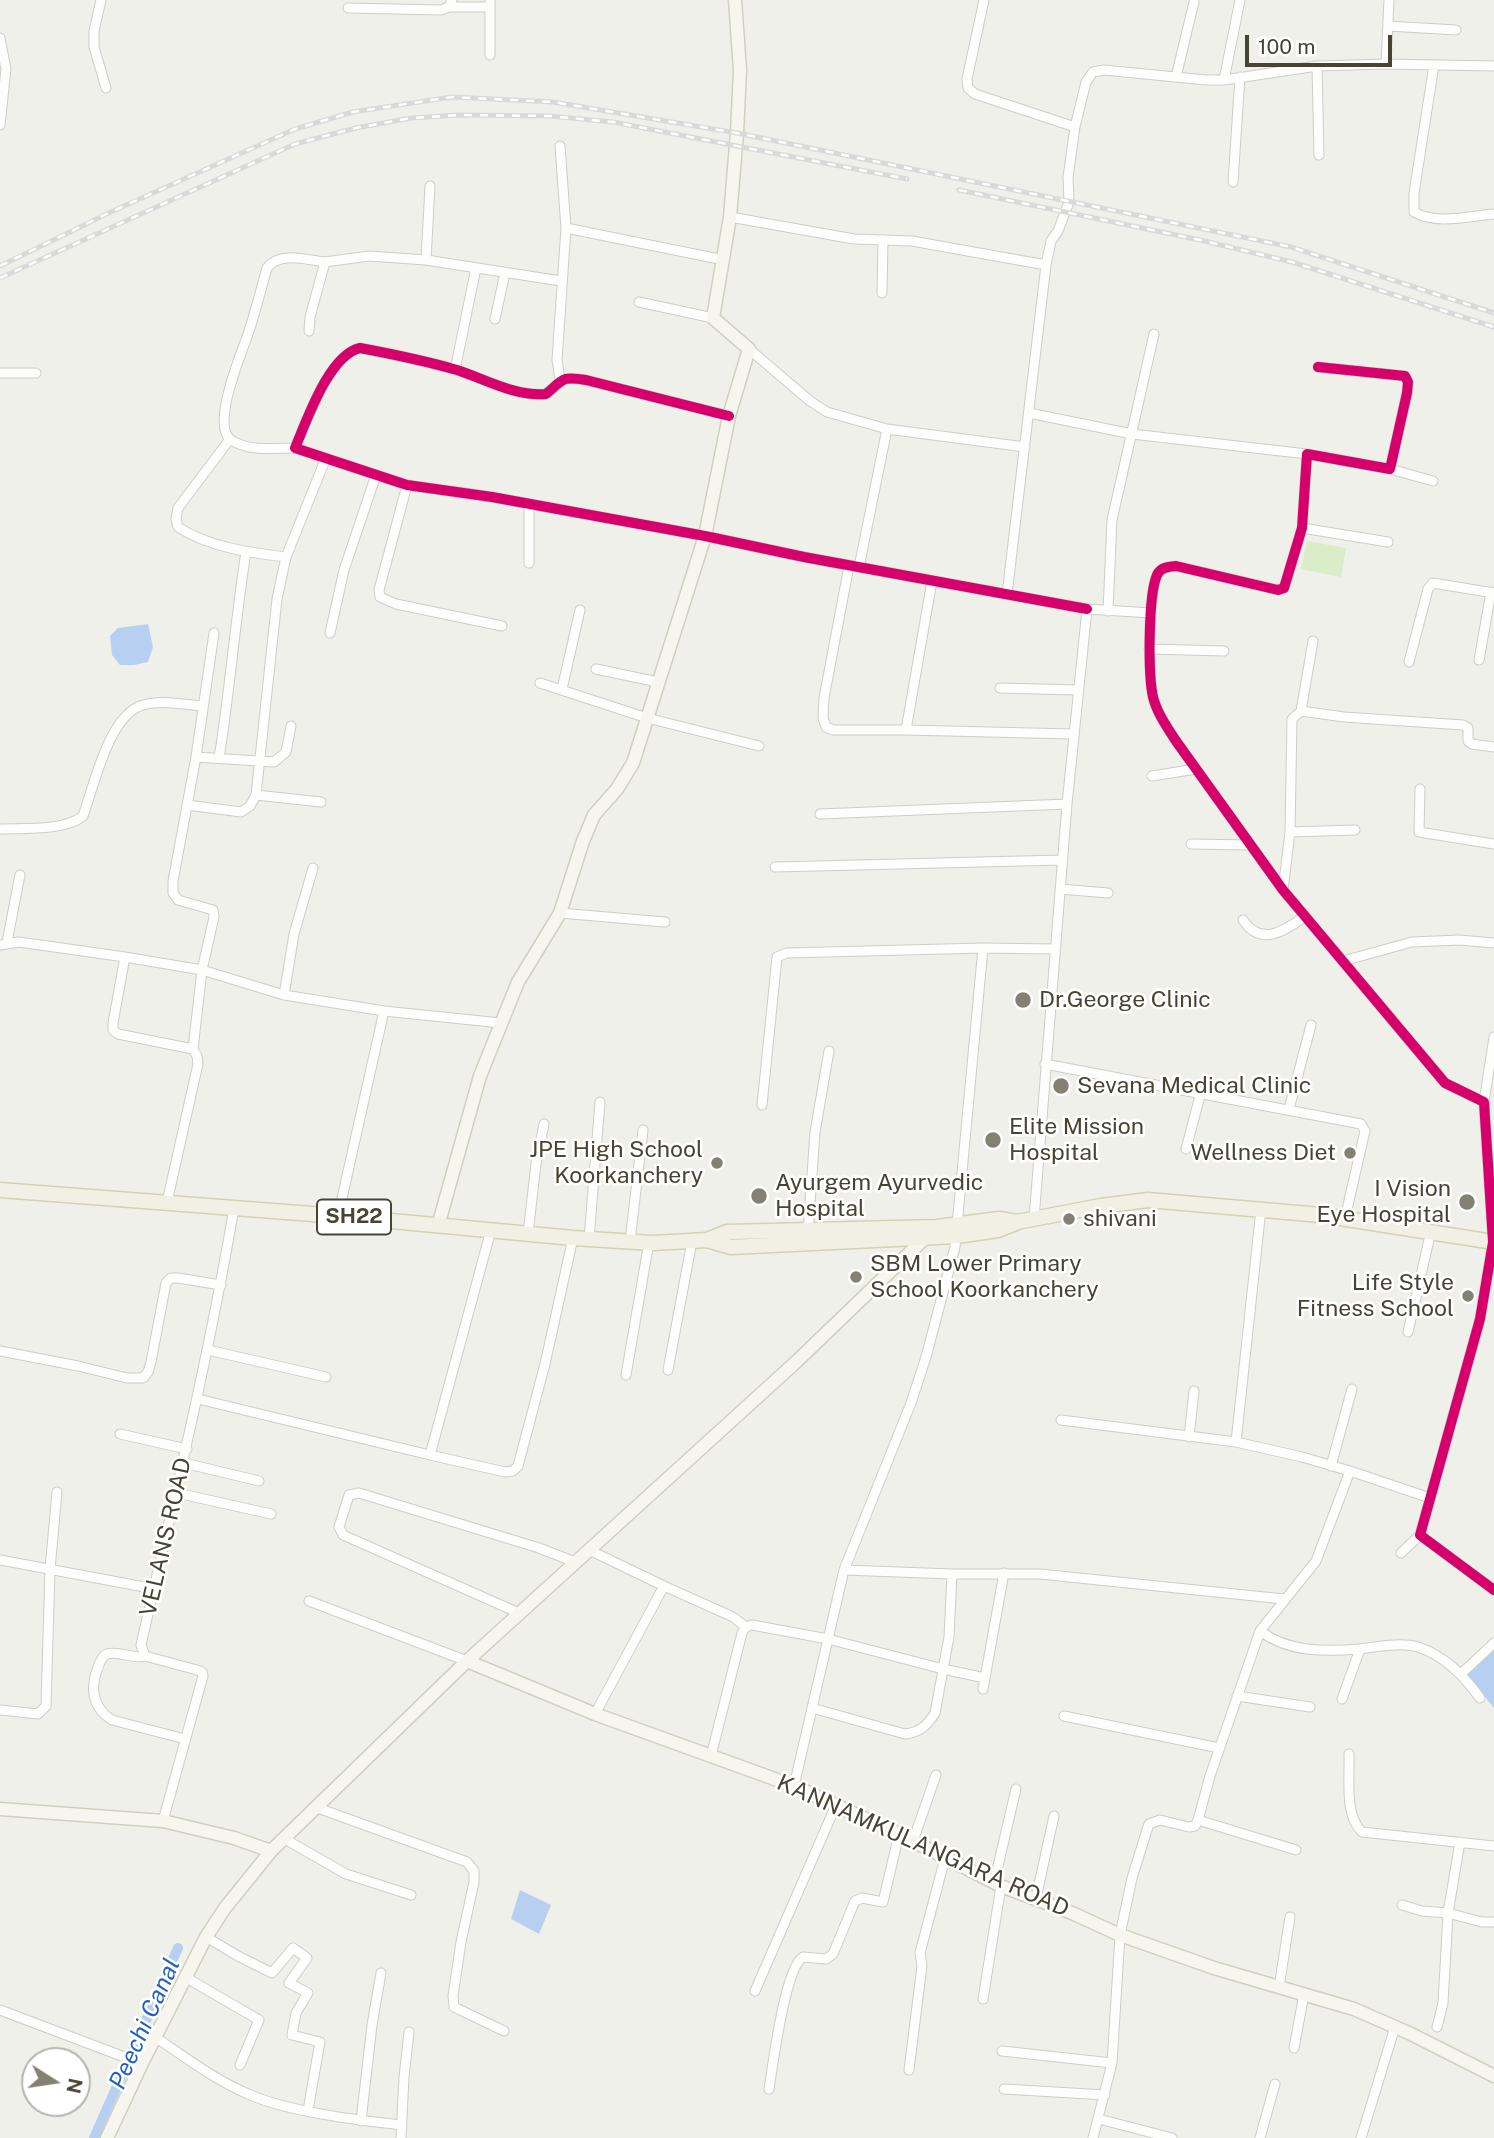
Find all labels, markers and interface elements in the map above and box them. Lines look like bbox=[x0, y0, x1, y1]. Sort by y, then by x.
scale bar bbox=[1249, 21, 1396, 65]
text: 100 m bbox=[1258, 34, 1315, 59]
place label: Dr.George Clinic bbox=[1039, 986, 1211, 1014]
marker: Dr.George Clinic bbox=[1013, 990, 1033, 1010]
place label: Sevana Medical Clinic bbox=[1077, 1072, 1311, 1100]
marker: Sevana Medical Clinic bbox=[1051, 1076, 1071, 1096]
place label: Elite Mission Hospital bbox=[1009, 1113, 1144, 1167]
marker: Elite Mission Hospital bbox=[983, 1130, 1003, 1150]
place label: JPE High School Koorkanchery bbox=[529, 1136, 703, 1190]
place label: Wellness Diet bbox=[1190, 1139, 1336, 1167]
marker: Wellness Diet bbox=[1342, 1145, 1358, 1161]
marker: JPE High School Koorkanchery bbox=[709, 1155, 725, 1171]
place label: Ayurgem Ayurvedic Hospital bbox=[775, 1169, 983, 1223]
place label: I Vision Eye Hospital bbox=[1316, 1175, 1451, 1229]
marker: Ayurgem Ayurvedic Hospital bbox=[749, 1186, 769, 1206]
marker: I Vision Eye Hospital bbox=[1457, 1192, 1477, 1212]
road number: SH22 bbox=[317, 1200, 391, 1234]
place label: shivani bbox=[1083, 1205, 1157, 1233]
marker: shivani bbox=[1061, 1211, 1077, 1227]
place label: SBM Lower Primary School Koorkanchery bbox=[870, 1250, 1098, 1304]
marker: SBM Lower Primary School Koorkanchery bbox=[848, 1269, 864, 1285]
place label: Life Style Fitness School bbox=[1297, 1269, 1454, 1323]
marker: Life Style Fitness School bbox=[1460, 1288, 1476, 1304]
street label: VELANS ROAD bbox=[134, 1455, 198, 1619]
street label: KANNAMKULANGARA ROAD bbox=[773, 1769, 1073, 1923]
water label: Peechi Canal bbox=[103, 1954, 187, 2094]
north arrow bbox=[21, 2047, 91, 2117]
text: N bbox=[62, 2076, 87, 2095]

